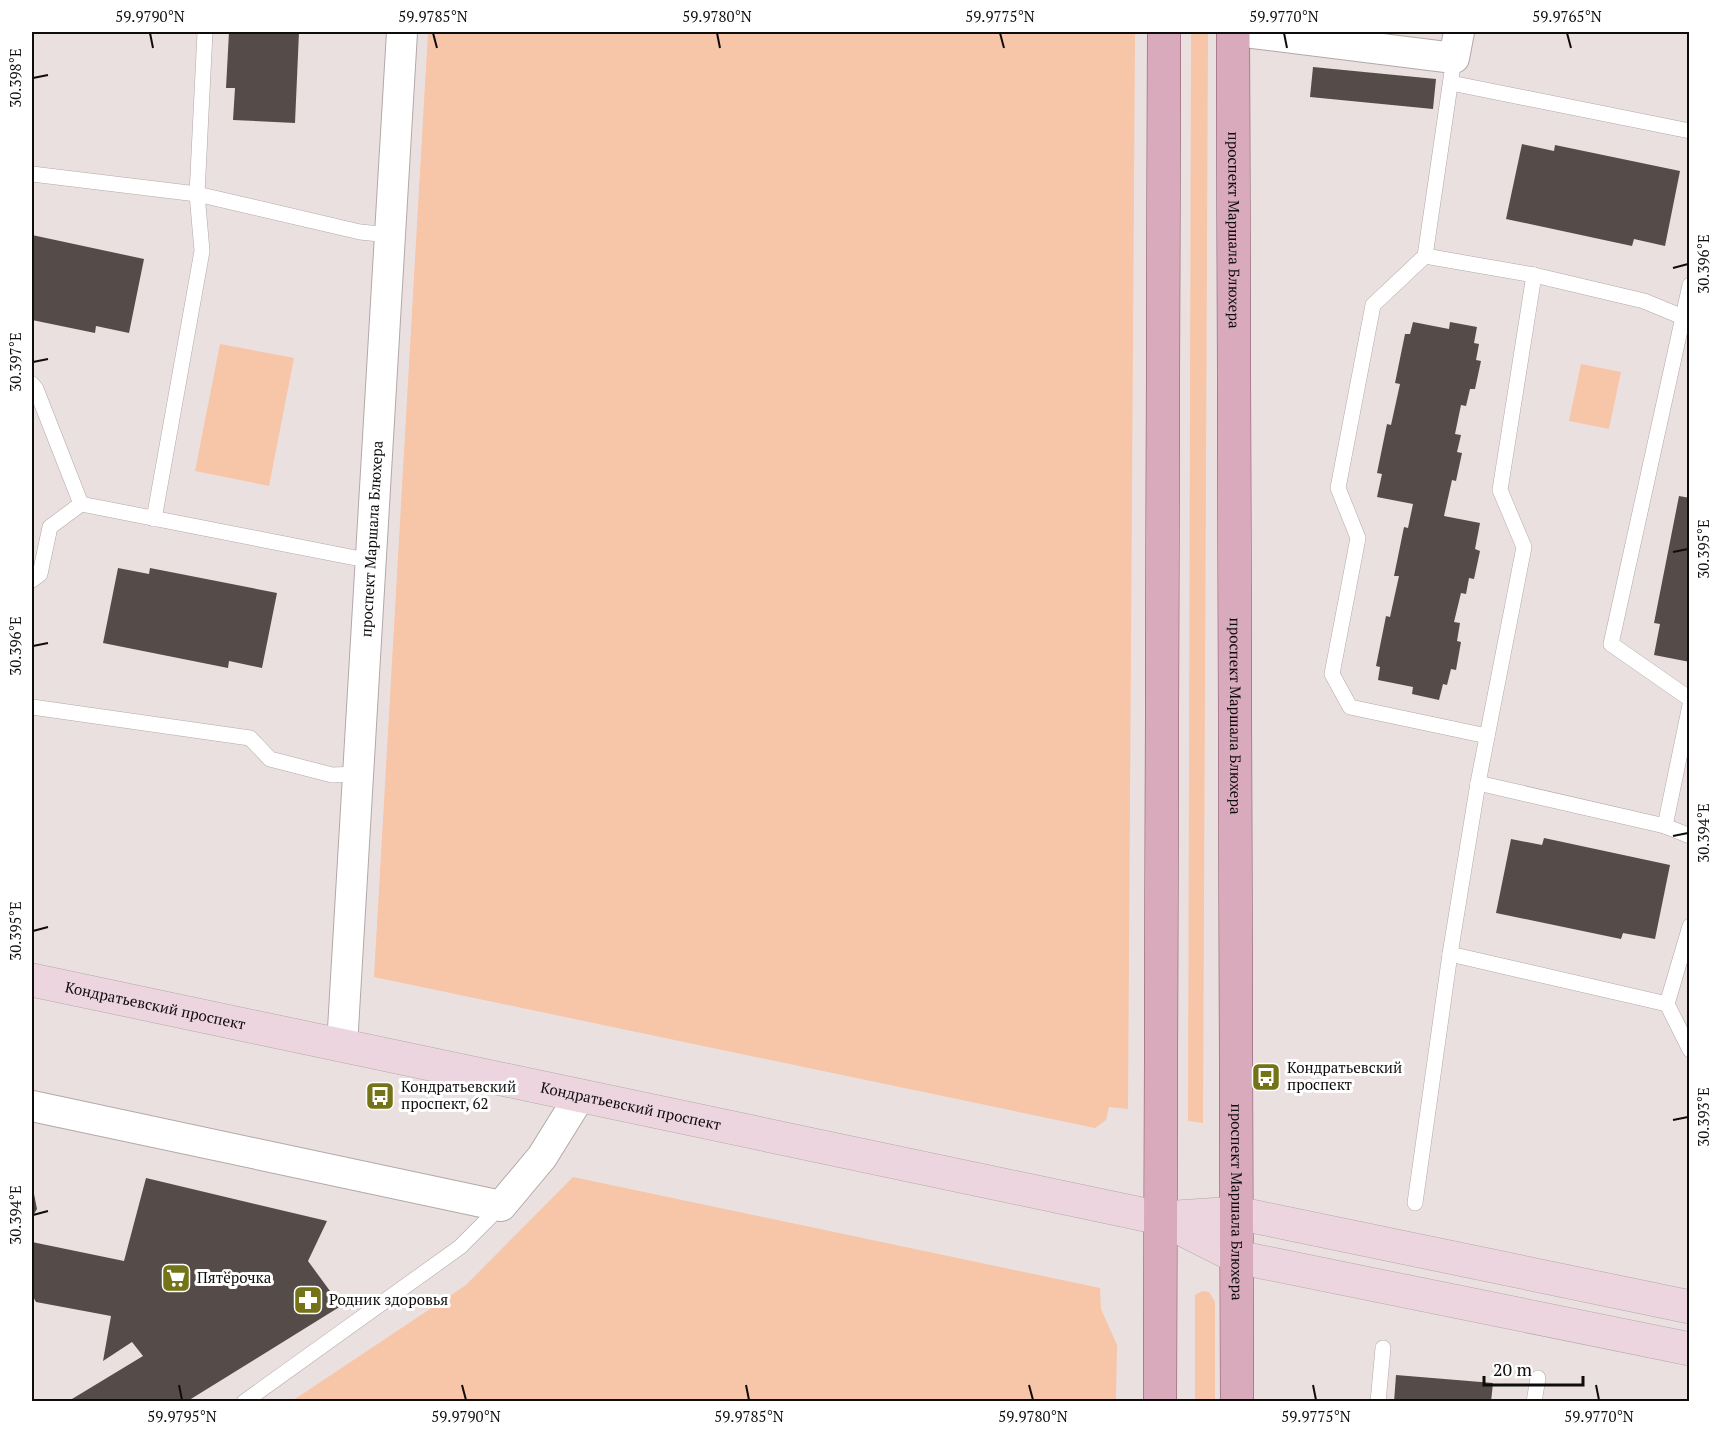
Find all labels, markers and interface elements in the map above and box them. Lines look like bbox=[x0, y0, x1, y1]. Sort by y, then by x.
text: 59.9790°N bbox=[115, 6, 185, 26]
text: 59.9785°N bbox=[398, 6, 468, 26]
text: 59.9780°N bbox=[682, 6, 752, 26]
text: 59.9775°N bbox=[965, 6, 1035, 26]
text: 59.9770°N bbox=[1249, 6, 1319, 26]
text: 59.9765°N bbox=[1532, 6, 1602, 26]
text: 30.398°E bbox=[5, 48, 25, 108]
street label: проспект Маршала Блюхера bbox=[1224, 131, 1245, 329]
text: 30.396°E bbox=[1693, 234, 1713, 294]
text: 30.397°E bbox=[5, 332, 25, 392]
street label: проспект Маршала Блюхера bbox=[355, 439, 387, 638]
text: 30.395°E bbox=[1693, 519, 1713, 579]
text: 30.396°E bbox=[5, 616, 25, 676]
street label: проспект Маршала Блюхера bbox=[1226, 617, 1246, 815]
text: 30.394°E bbox=[1693, 803, 1713, 863]
text: 30.395°E bbox=[5, 901, 25, 961]
street label: Кондратьевский проспект bbox=[63, 976, 248, 1034]
place label: Кондратьевский проспект bbox=[1287, 1057, 1402, 1094]
bus stop icon: Кондратьевский проспект bbox=[1250, 1061, 1282, 1093]
place label: Кондратьевский проспект, 62 bbox=[401, 1076, 516, 1113]
street label: Кондратьевский проспект bbox=[539, 1077, 724, 1134]
bus stop icon: Кондратьевский проспект, 62 bbox=[364, 1080, 396, 1112]
text: 30.393°E bbox=[1693, 1087, 1713, 1147]
street label: проспект Маршала Блюхера bbox=[1227, 1103, 1248, 1301]
text: 30.394°E bbox=[5, 1185, 25, 1245]
supermarket icon: Пятёрочка bbox=[160, 1262, 192, 1294]
place label: Пятёрочка bbox=[197, 1267, 272, 1287]
pharmacy icon: Родник здоровья bbox=[292, 1284, 324, 1316]
place label: Родник здоровья bbox=[329, 1289, 448, 1309]
scale bar bbox=[1484, 1349, 1583, 1387]
text: 20 m bbox=[1493, 1357, 1533, 1381]
text: 59.9795°N bbox=[147, 1406, 217, 1426]
text: 59.9790°N bbox=[431, 1406, 501, 1426]
text: 59.9785°N bbox=[714, 1406, 784, 1426]
text: 59.9780°N bbox=[998, 1406, 1068, 1426]
text: 59.9775°N bbox=[1281, 1406, 1351, 1426]
text: 59.9770°N bbox=[1564, 1406, 1634, 1426]

